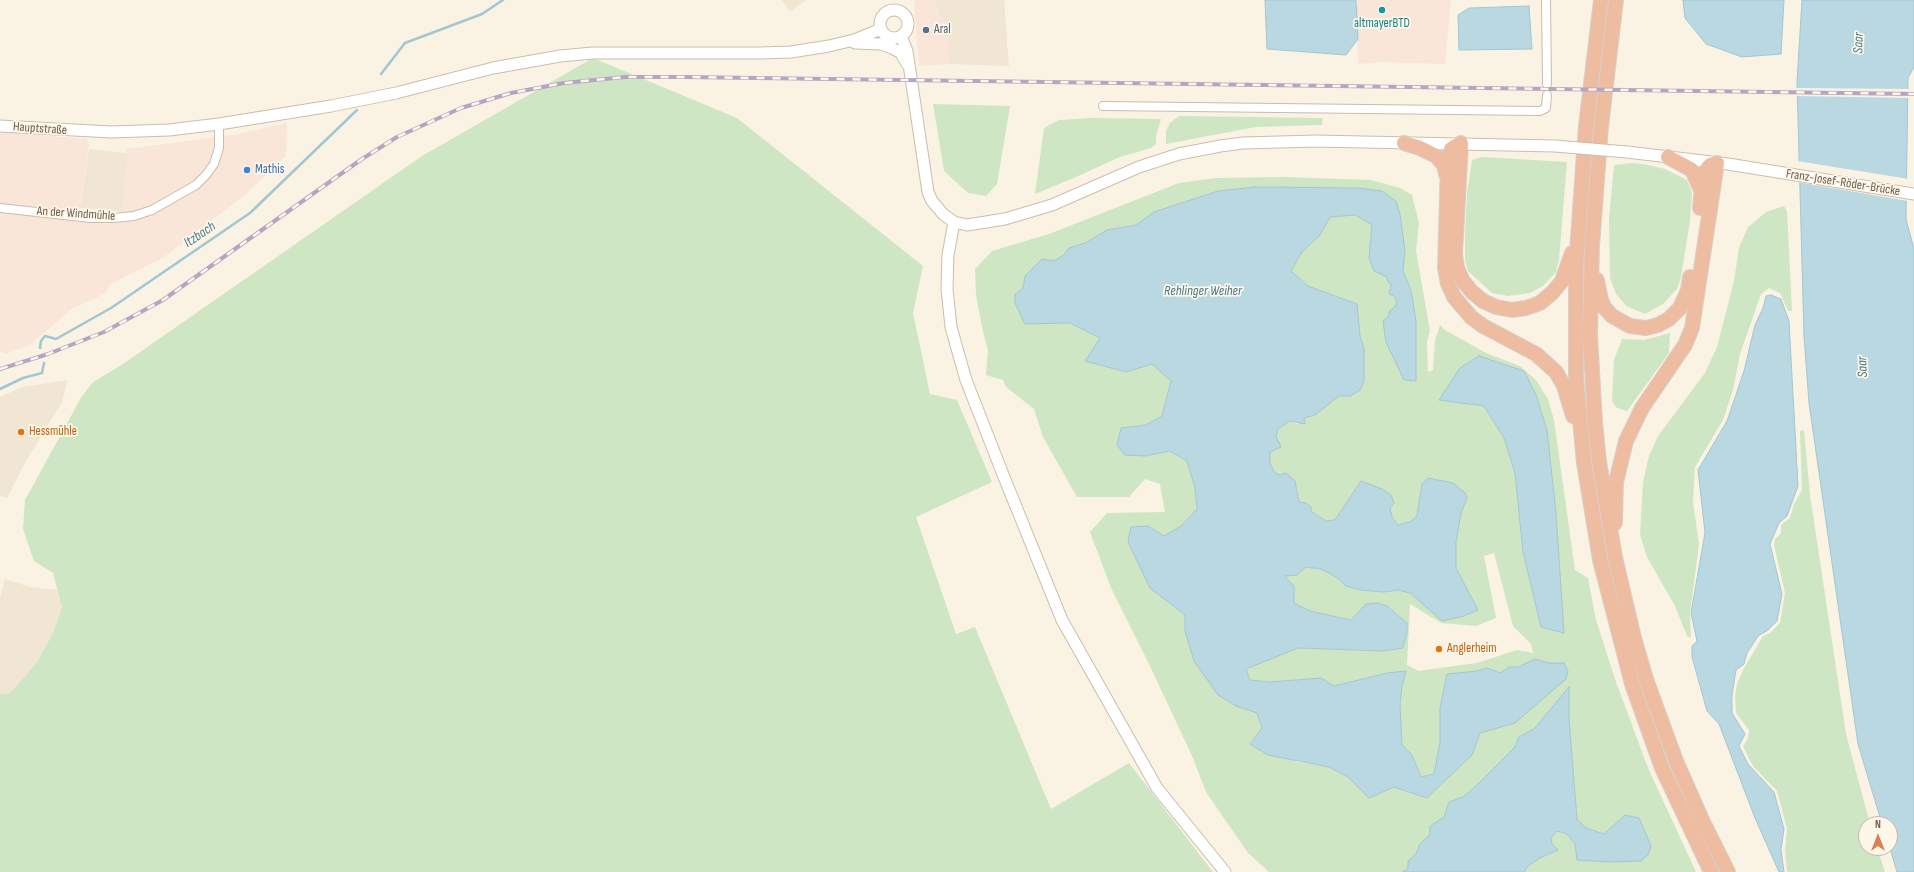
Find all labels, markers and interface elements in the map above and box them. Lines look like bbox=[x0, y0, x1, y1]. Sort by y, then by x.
marker: altmayerBTD bbox=[1377, 5, 1387, 15]
place label: altmayerBTD bbox=[1354, 16, 1410, 32]
place label: Aral bbox=[934, 22, 951, 38]
marker: Aral bbox=[921, 25, 931, 35]
water label: Saar bbox=[1850, 32, 1868, 54]
street label: Hauptstraße bbox=[12, 119, 68, 139]
place label: Mathis bbox=[255, 162, 284, 178]
marker: Mathis bbox=[242, 165, 252, 175]
street label: Franz-Josef-Röder-Brücke bbox=[1785, 166, 1901, 200]
street label: An der Windmühle bbox=[36, 203, 116, 225]
water label: Itzbach bbox=[181, 218, 219, 252]
water label: Rehlinger Weiher bbox=[1164, 283, 1242, 299]
water label: Saar bbox=[1854, 356, 1872, 378]
place label: Hessmühle bbox=[29, 424, 77, 440]
marker: Hessmühle bbox=[16, 427, 26, 437]
place label: Anglerheim bbox=[1447, 641, 1496, 657]
marker: Anglerheim bbox=[1434, 644, 1444, 654]
north arrow bbox=[1858, 816, 1898, 856]
text: N bbox=[1875, 818, 1881, 831]

